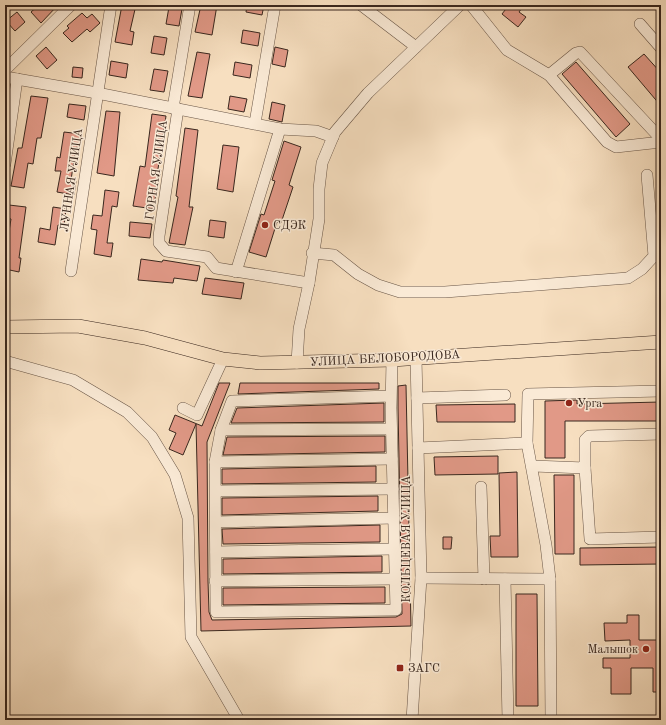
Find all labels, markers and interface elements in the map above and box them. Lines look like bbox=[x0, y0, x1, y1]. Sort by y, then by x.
street label: ГОРНАЯ УЛИЦА bbox=[144, 119, 170, 221]
street label: ЛУННАЯ УЛИЦА bbox=[59, 128, 85, 233]
marker: СДЭК bbox=[260, 220, 270, 230]
place label: СДЭК bbox=[273, 220, 307, 232]
street label: УЛИЦА БЕЛОБОРОДОВА bbox=[310, 349, 461, 369]
marker: Урга bbox=[564, 398, 574, 408]
place label: Урга bbox=[577, 398, 602, 410]
street label: КОЛЬЦЕВАЯ УЛИЦА bbox=[401, 475, 413, 603]
place label: Малышок bbox=[588, 644, 638, 656]
marker: Малышок bbox=[641, 644, 651, 654]
marker: ЗАГС bbox=[395, 663, 405, 673]
place label: ЗАГС bbox=[408, 663, 440, 675]

